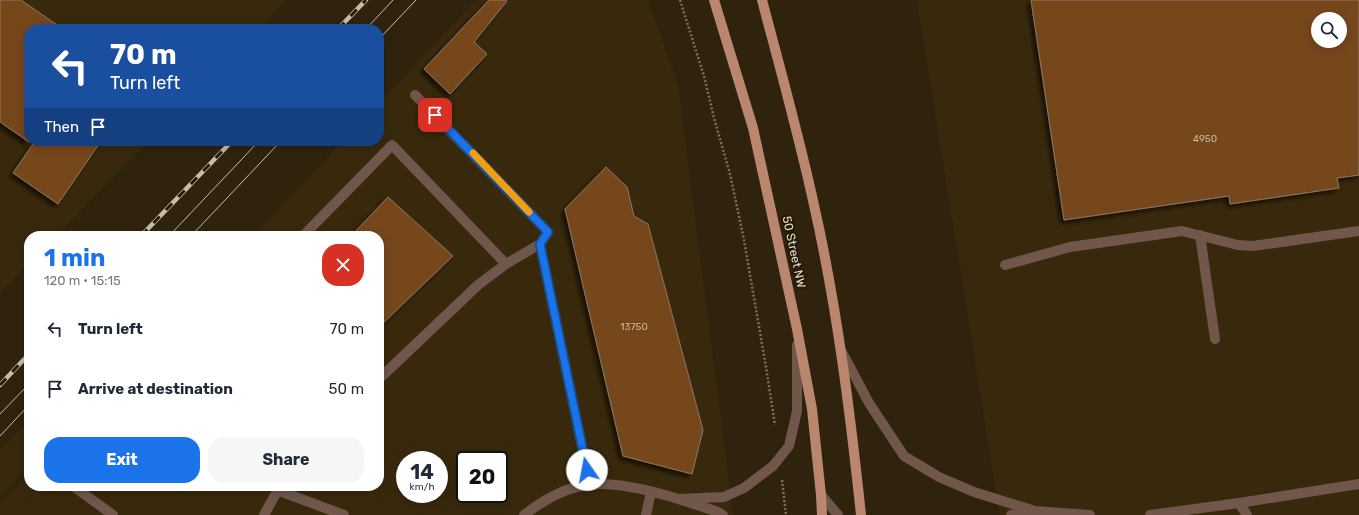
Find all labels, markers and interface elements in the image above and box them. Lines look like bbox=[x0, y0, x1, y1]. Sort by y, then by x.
map controls bbox=[1311, 12, 1347, 48]
button: search bbox=[1311, 12, 1347, 48]
text: 70 m bbox=[110, 38, 177, 71]
icon: left bbox=[44, 40, 96, 92]
text: Turn left bbox=[110, 72, 180, 94]
pin bbox=[418, 98, 452, 132]
icon: arrive bbox=[424, 104, 446, 126]
icon: arrive bbox=[87, 116, 109, 138]
text: Then bbox=[44, 118, 79, 136]
house number: 4950 bbox=[1193, 133, 1217, 145]
street label: 50 Street NW bbox=[780, 215, 809, 290]
text: 1 min bbox=[44, 244, 105, 272]
button: close bbox=[322, 244, 364, 286]
text: 120 m · 15:15 bbox=[44, 273, 121, 288]
icon: left bbox=[44, 318, 66, 340]
text: Turn left bbox=[78, 320, 143, 338]
text: 70 m bbox=[330, 320, 364, 338]
house number: 13750 bbox=[620, 321, 648, 333]
icon: arrive bbox=[44, 378, 66, 400]
text: Arrive at destination bbox=[78, 380, 233, 398]
text: 50 m bbox=[329, 380, 364, 398]
button: Exit bbox=[44, 437, 200, 483]
button: Share bbox=[208, 437, 364, 483]
position arrow bbox=[566, 449, 608, 491]
speed limit sign: 20 bbox=[456, 451, 508, 503]
text: 14 bbox=[410, 460, 434, 484]
text: km/h bbox=[410, 481, 434, 493]

